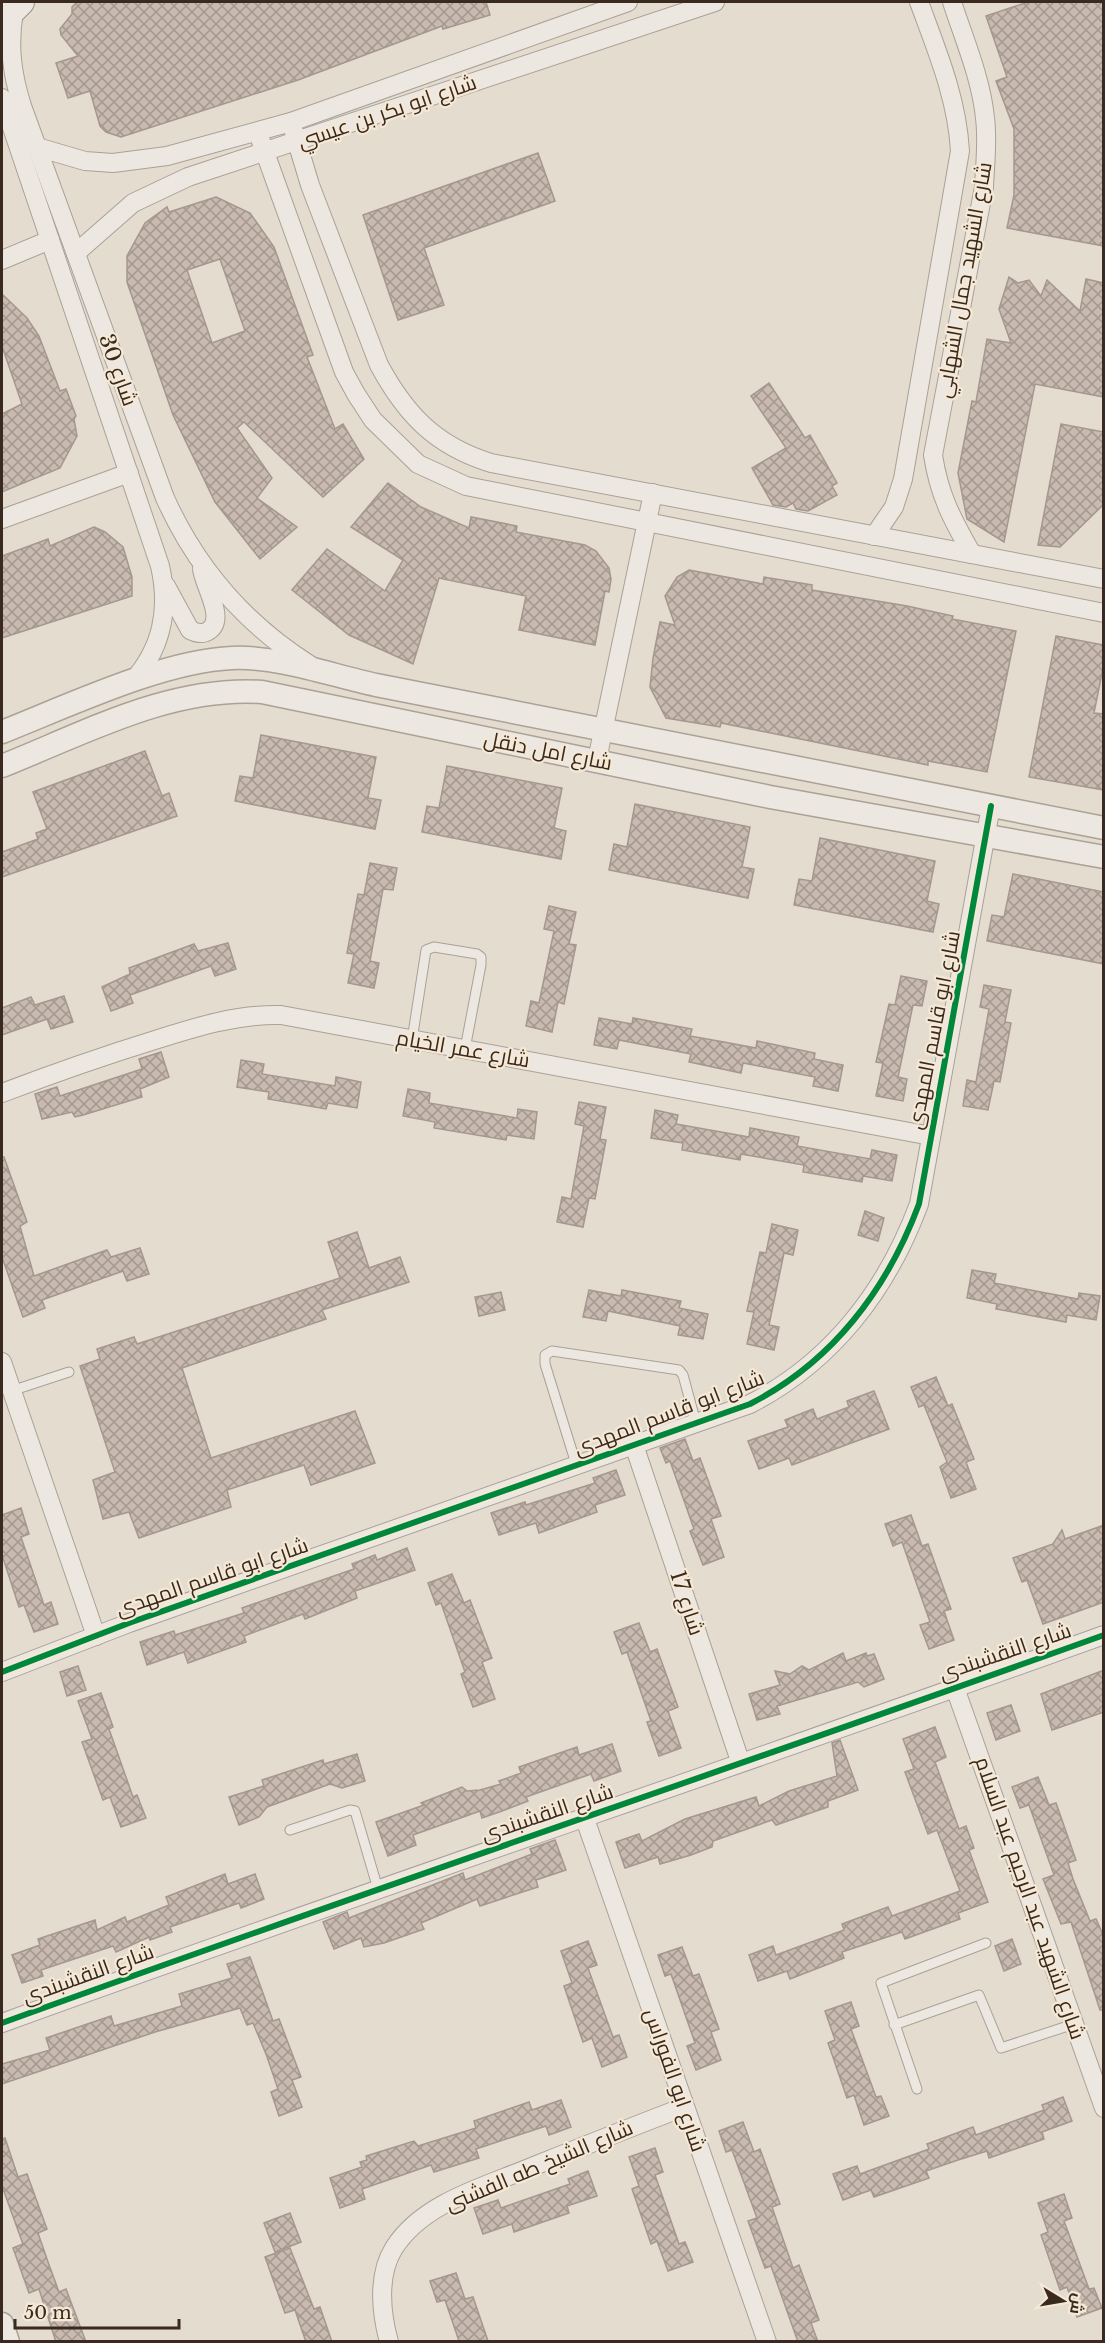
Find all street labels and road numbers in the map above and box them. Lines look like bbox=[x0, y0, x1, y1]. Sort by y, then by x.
street label: شارع ابو بكر بن عيسي bbox=[294, 69, 480, 157]
street label: شارع الشهيد جمال الشهابي bbox=[930, 160, 1001, 401]
street label: شارع 30 bbox=[92, 330, 143, 410]
street label: شارع امل دنقل bbox=[481, 726, 614, 777]
street label: شارع ابو قاسم المهدى bbox=[902, 928, 967, 1132]
street label: شارع عمر الخيام bbox=[394, 1024, 532, 1075]
street label: شارع ابو قاسم المهدى bbox=[570, 1365, 768, 1462]
street label: شارع ابو قاسم المهدى bbox=[112, 1532, 312, 1623]
street label: شارع 17 bbox=[663, 1567, 710, 1639]
street label: شارع النقشبندى bbox=[935, 1617, 1075, 1688]
street label: شارع الشهيد عبد الرحيم عبد السلام bbox=[968, 1753, 1091, 2043]
street label: شارع النقشبندى bbox=[477, 1778, 617, 1849]
street label: شارع النقشبندى bbox=[19, 1938, 158, 2011]
street label: شارع ابو الفوراس bbox=[637, 2005, 712, 2155]
street label: شارع الشيخ طه الفشنى bbox=[441, 2115, 637, 2218]

